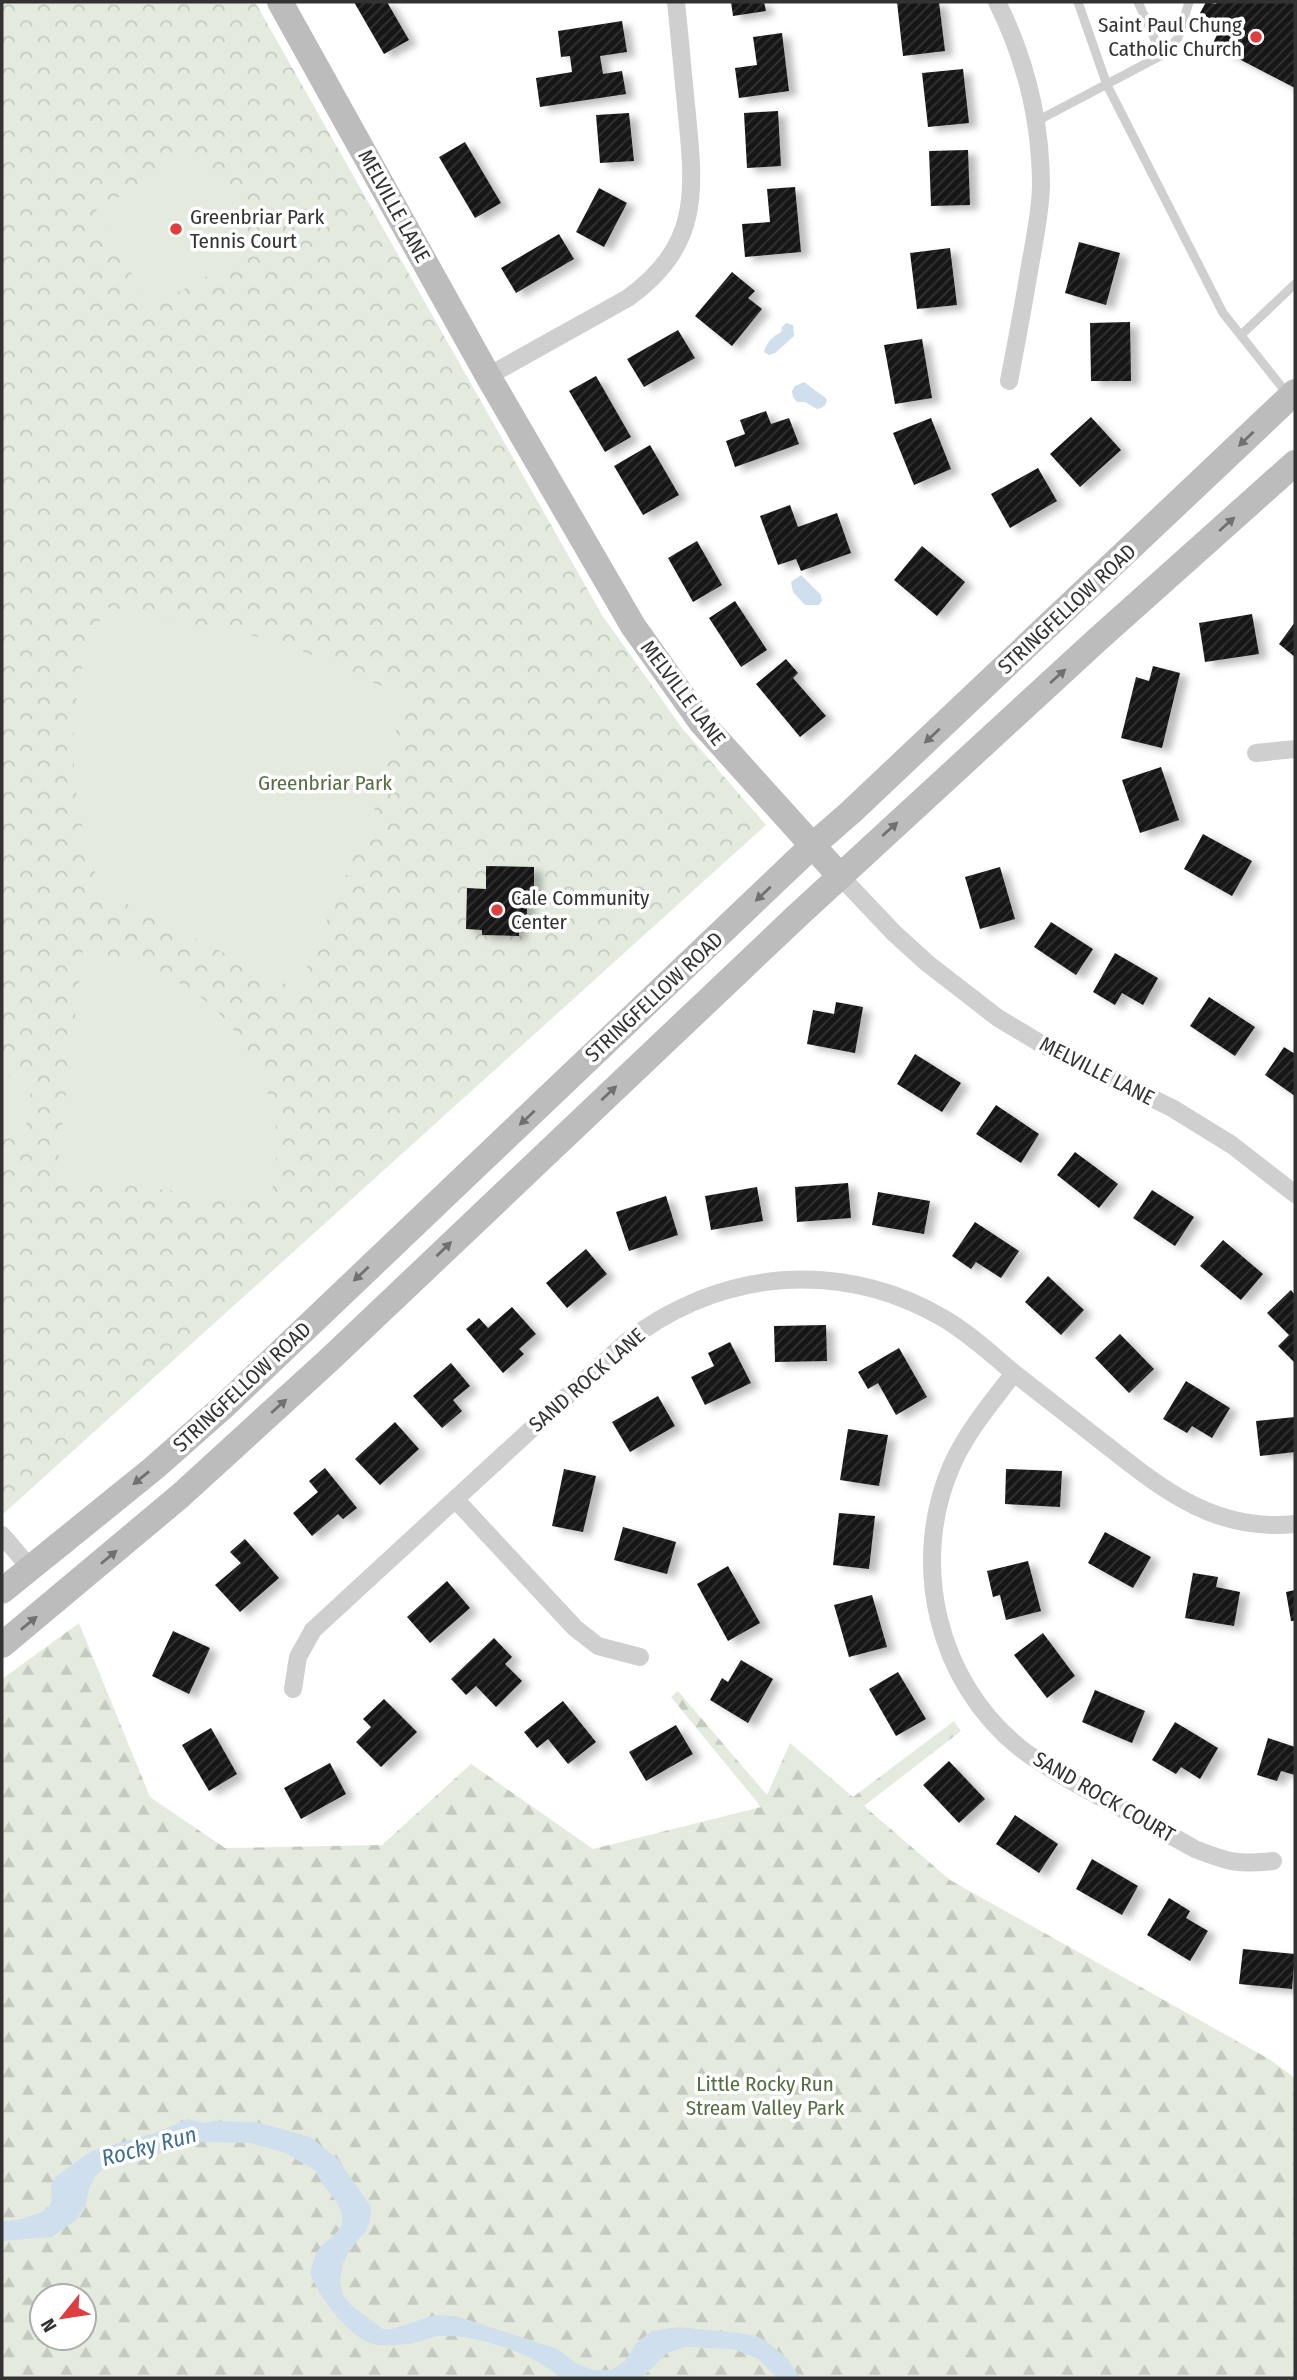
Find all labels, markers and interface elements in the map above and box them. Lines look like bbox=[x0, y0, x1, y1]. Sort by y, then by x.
place label: Saint Paul Chung Catholic Church bbox=[1098, 12, 1242, 62]
marker: Saint Paul Chung Catholic Church bbox=[1248, 29, 1264, 45]
street label: MELVILLE LANE bbox=[352, 145, 436, 267]
place label: Greenbriar Park Tennis Court bbox=[190, 204, 324, 254]
marker: Greenbriar Park Tennis Court bbox=[168, 221, 184, 237]
one-way arrow bbox=[1238, 430, 1255, 446]
one-way arrow bbox=[1218, 516, 1236, 532]
street label: STRINGFELLOW ROAD bbox=[993, 538, 1141, 680]
street label: MELVILLE LANE bbox=[635, 635, 731, 751]
one-way arrow bbox=[1049, 668, 1067, 684]
one-way arrow bbox=[924, 728, 941, 744]
park label: Greenbriar Park bbox=[258, 770, 392, 796]
one-way arrow bbox=[881, 822, 898, 838]
place label: Cale Community Center bbox=[511, 885, 650, 935]
one-way arrow bbox=[755, 885, 772, 901]
marker: Cale Community Center bbox=[489, 902, 505, 918]
street label: STRINGFELLOW ROAD bbox=[580, 926, 728, 1068]
street label: MELVILLE LANE bbox=[1035, 1031, 1159, 1111]
one-way arrow bbox=[600, 1085, 617, 1101]
one-way arrow bbox=[518, 1109, 535, 1126]
one-way arrow bbox=[435, 1242, 452, 1258]
one-way arrow bbox=[353, 1266, 370, 1282]
street label: STRINGFELLOW ROAD bbox=[168, 1316, 316, 1458]
street label: SAND ROCK LANE bbox=[524, 1322, 650, 1437]
one-way arrow bbox=[270, 1398, 288, 1414]
one-way arrow bbox=[132, 1471, 150, 1486]
one-way arrow bbox=[99, 1549, 117, 1564]
one-way arrow bbox=[20, 1615, 38, 1630]
street label: SAND ROCK COURT bbox=[1029, 1746, 1180, 1848]
park label: Little Rocky Run Stream Valley Park bbox=[686, 2071, 844, 2121]
water label: Rocky Run bbox=[98, 2120, 200, 2172]
north arrow bbox=[28, 2282, 98, 2352]
text: N bbox=[36, 2315, 62, 2336]

